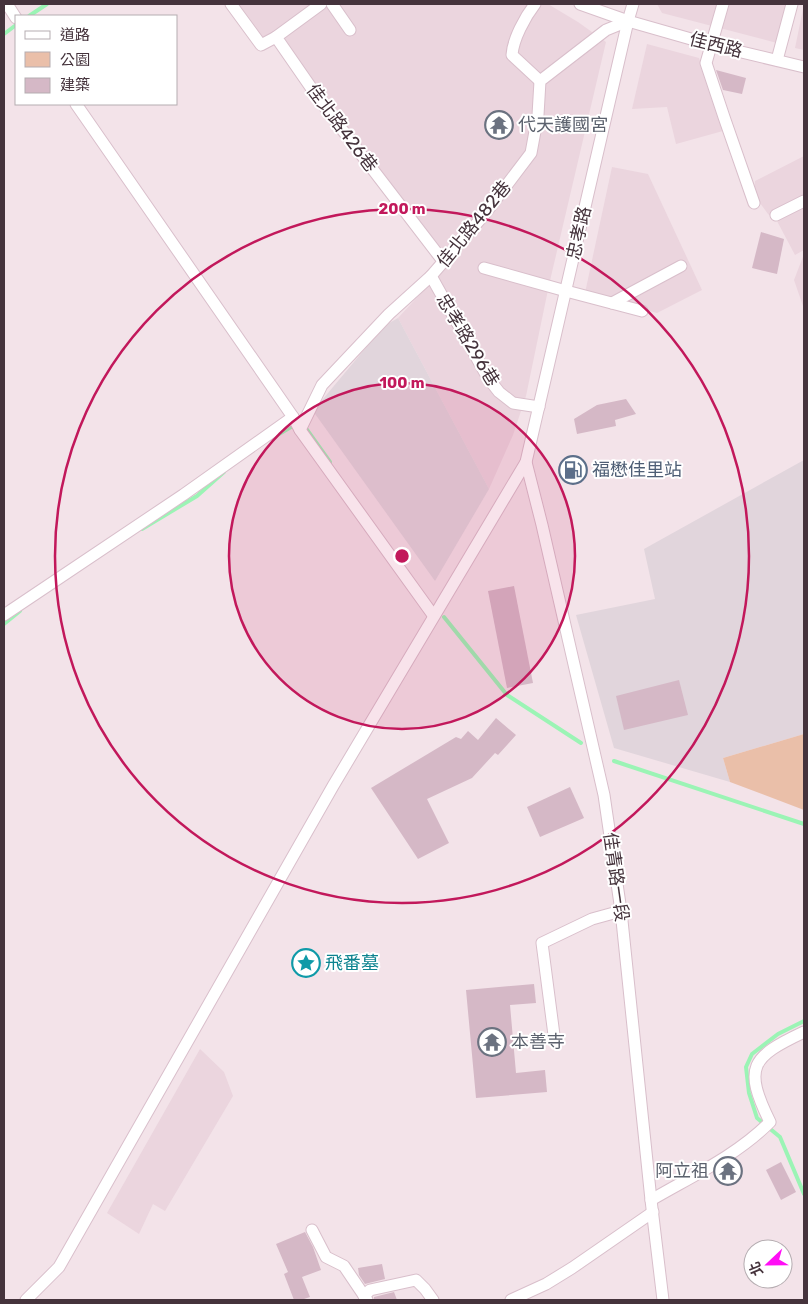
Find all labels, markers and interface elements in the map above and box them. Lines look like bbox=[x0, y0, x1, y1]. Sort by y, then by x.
legend bbox=[15, 15, 178, 105]
text: 道路 bbox=[60, 26, 90, 44]
street label: 佳西路 bbox=[687, 28, 745, 62]
text: 公園 bbox=[60, 51, 90, 69]
text: 建築 bbox=[60, 76, 90, 94]
street label: 佳北路426巷 bbox=[302, 80, 382, 176]
temple icon: 代天護國宮 bbox=[484, 110, 514, 140]
place label: 代天護國宮 bbox=[518, 114, 608, 136]
street label: 佳北路482巷 bbox=[432, 176, 516, 272]
text: 200 m bbox=[378, 200, 426, 218]
street label: 忠孝路 bbox=[562, 204, 596, 262]
street label: 忠孝路296巷 bbox=[432, 290, 504, 390]
text: 100 m bbox=[380, 374, 424, 392]
fuel station icon: 福懋佳里站 bbox=[558, 455, 588, 485]
place label: 福懋佳里站 bbox=[592, 459, 682, 481]
centre of rings bbox=[393, 547, 411, 565]
street label: 佳青路一段 bbox=[599, 831, 633, 923]
place icon: 飛番墓 bbox=[291, 948, 321, 978]
place label: 飛番墓 bbox=[325, 952, 379, 974]
temple icon: 本善寺 bbox=[477, 1027, 507, 1057]
place label: 本善寺 bbox=[511, 1031, 565, 1053]
temple icon: 阿立祖 bbox=[713, 1156, 743, 1186]
place label: 阿立祖 bbox=[655, 1160, 709, 1182]
north arrow bbox=[743, 1239, 793, 1289]
text: 北 bbox=[746, 1259, 767, 1278]

